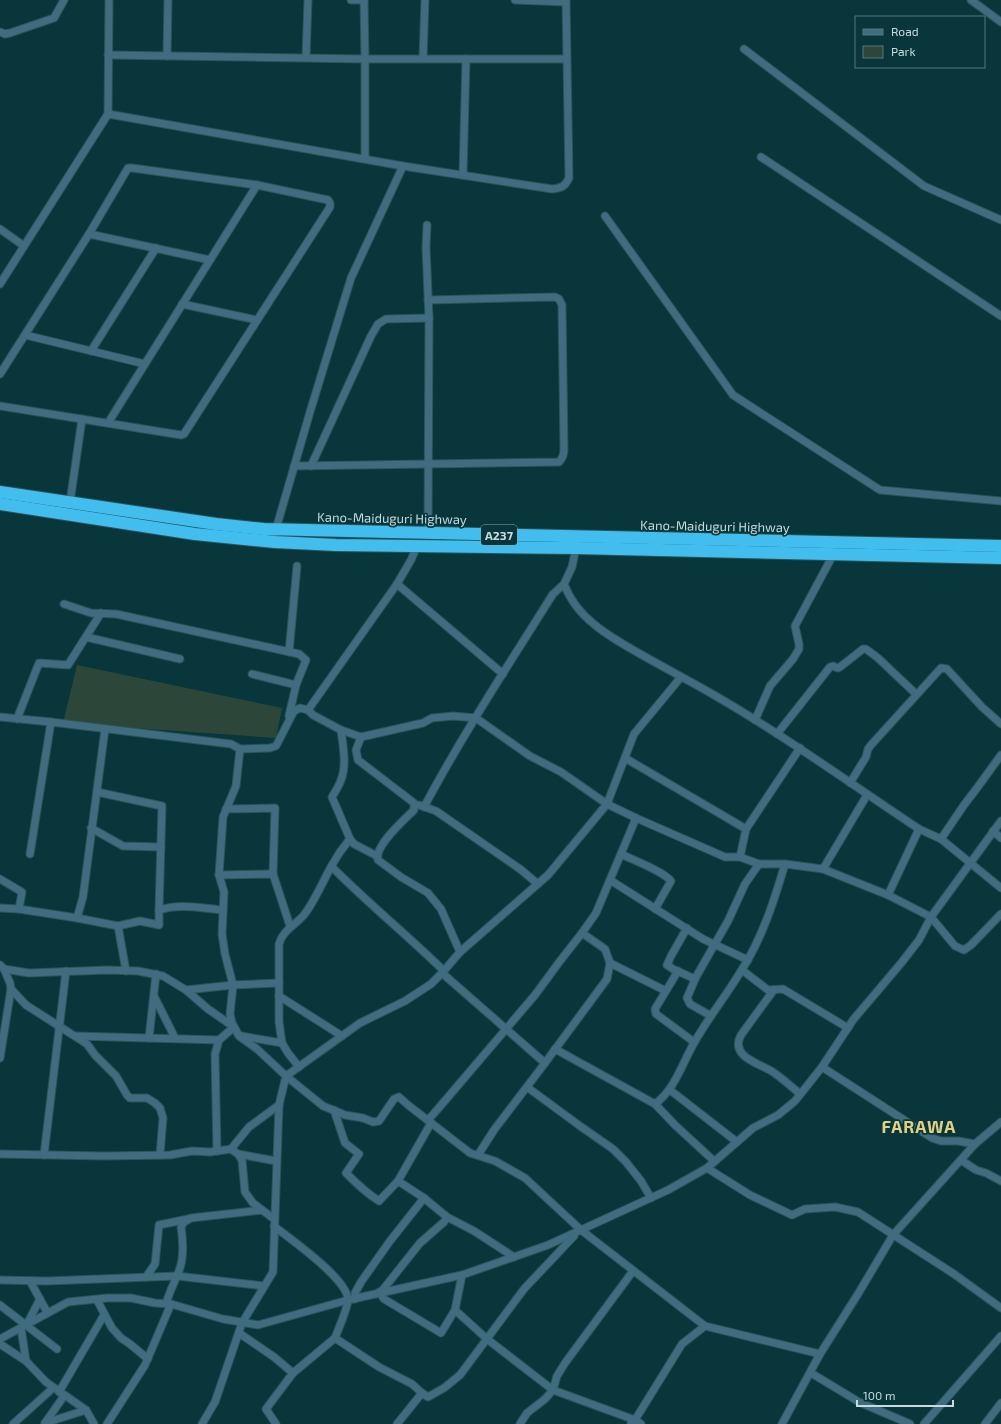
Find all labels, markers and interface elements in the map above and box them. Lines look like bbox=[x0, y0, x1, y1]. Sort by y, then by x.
legend bbox=[855, 16, 985, 68]
text: Road bbox=[891, 24, 919, 38]
text: Park bbox=[891, 44, 916, 58]
street label: Kano-Maiduguri Highway bbox=[317, 509, 467, 527]
street label: Kano-Maiduguri Highway bbox=[640, 517, 790, 535]
road number: A237 bbox=[481, 525, 517, 545]
district label: FARAWA bbox=[882, 1116, 956, 1136]
scale bar bbox=[857, 1382, 953, 1408]
text: 100 m bbox=[863, 1388, 895, 1402]

